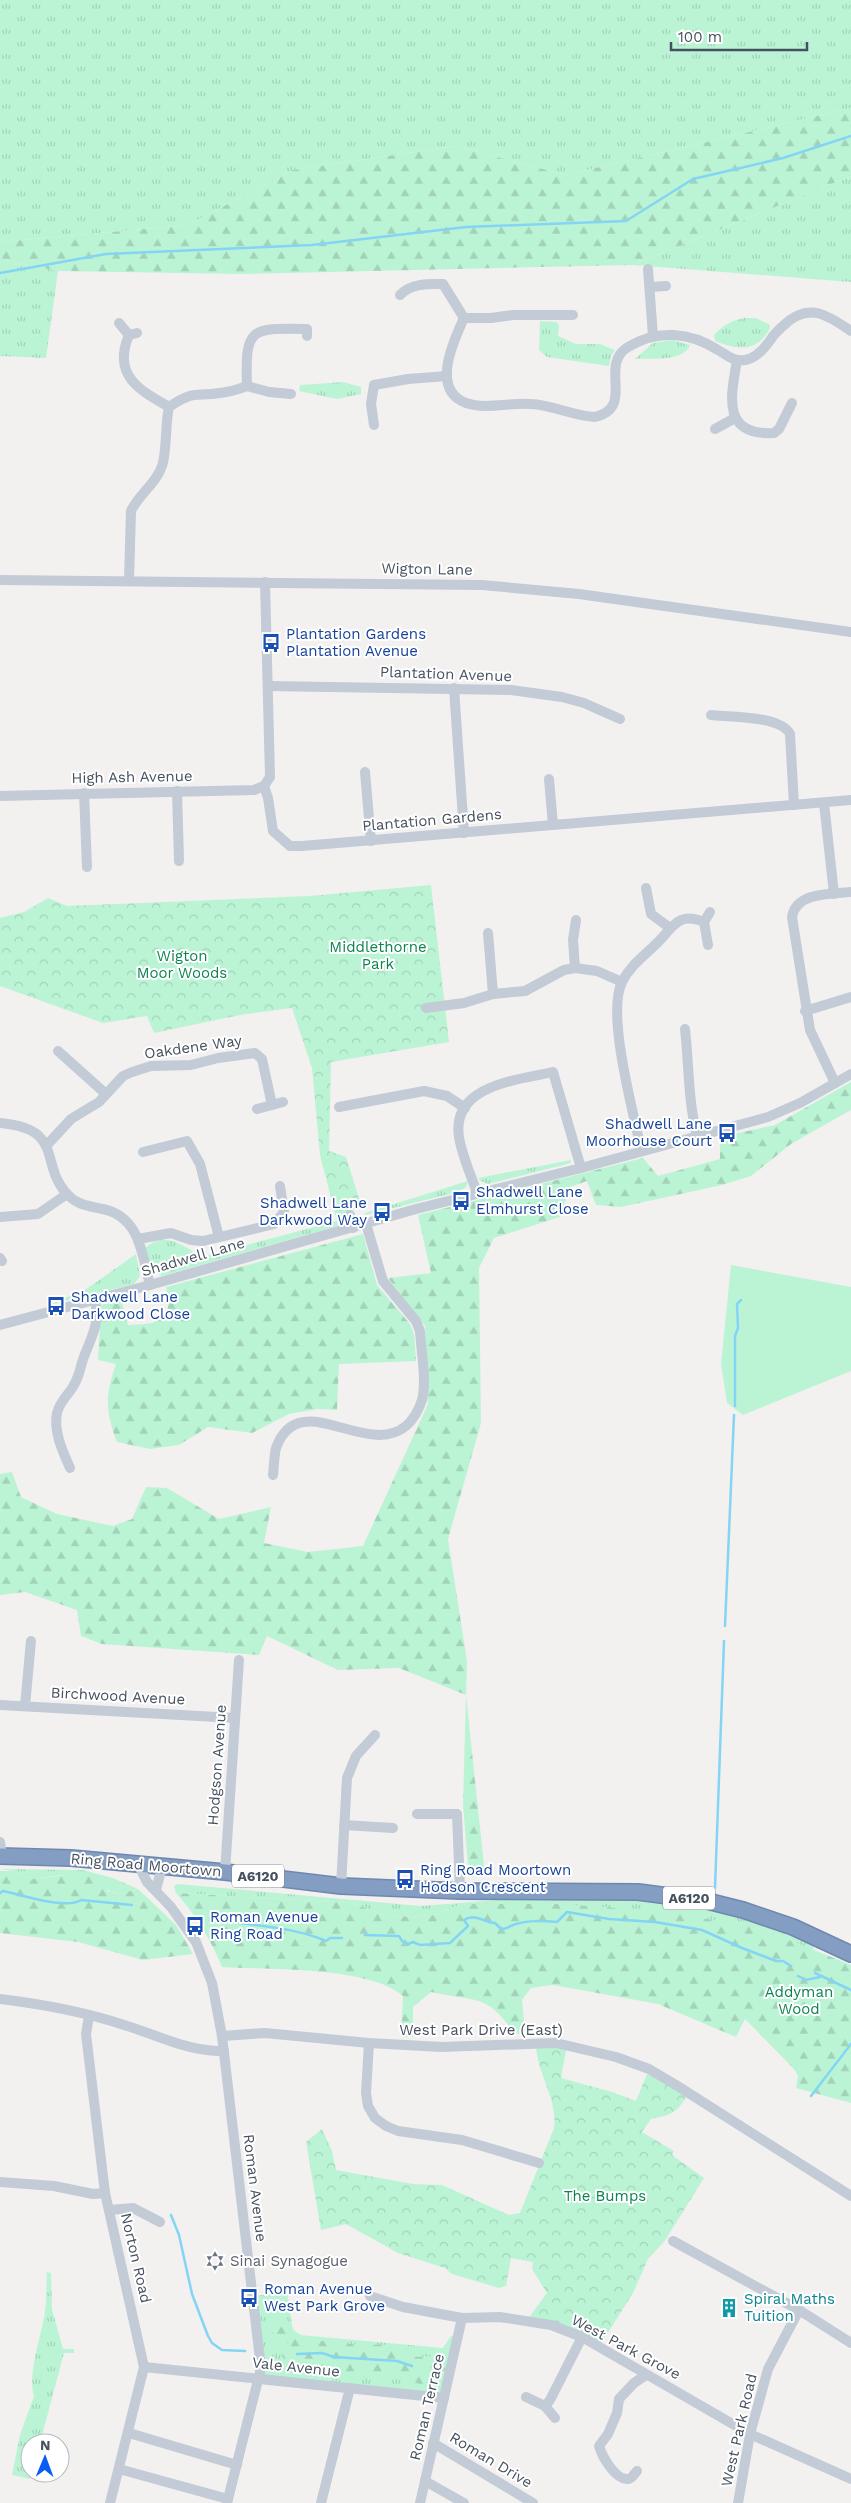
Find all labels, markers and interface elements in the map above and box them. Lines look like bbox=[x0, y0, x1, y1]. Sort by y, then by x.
scale bar bbox=[671, 20, 807, 52]
text: 100 m bbox=[678, 28, 722, 46]
street label: Wigton Lane bbox=[381, 559, 473, 579]
place label: Plantation Gardens Plantation Avenue bbox=[286, 625, 426, 660]
bus stop icon: Plantation Gardens Plantation Avenue bbox=[260, 632, 282, 654]
street label: Plantation Avenue bbox=[380, 663, 512, 685]
street label: High Ash Avenue bbox=[71, 767, 193, 787]
street label: Plantation Gardens bbox=[361, 805, 503, 835]
park label: Middlethorne Park bbox=[329, 938, 427, 973]
park label: Wigton Moor Woods bbox=[137, 947, 227, 982]
street label: Oakdene Way bbox=[143, 1031, 243, 1063]
place label: Shadwell Lane Moorhouse Court bbox=[585, 1115, 713, 1150]
bus stop icon: Shadwell Lane Moorhouse Court bbox=[716, 1122, 738, 1144]
place label: Shadwell Lane Elmhurst Close bbox=[476, 1183, 589, 1218]
bus stop icon: Shadwell Lane Elmhurst Close bbox=[450, 1190, 472, 1212]
place label: Shadwell Lane Darkwood Way bbox=[259, 1194, 367, 1229]
bus stop icon: Shadwell Lane Darkwood Way bbox=[371, 1201, 393, 1223]
street label: Shadwell Lane bbox=[139, 1234, 247, 1280]
place label: Shadwell Lane Darkwood Close bbox=[71, 1288, 190, 1323]
bus stop icon: Shadwell Lane Darkwood Close bbox=[45, 1295, 67, 1317]
street label: Birchwood Avenue bbox=[50, 1683, 186, 1709]
street label: Hodgson Avenue bbox=[204, 1704, 230, 1826]
street label: Ring Road Moortown bbox=[70, 1849, 222, 1881]
place label: Ring Road Moortown Hodson Crescent bbox=[420, 1861, 571, 1896]
road number: A6120 bbox=[232, 1864, 284, 1888]
bus stop icon: Ring Road Moortown Hodson Crescent bbox=[394, 1868, 416, 1890]
road number: A6120 bbox=[663, 1886, 715, 1910]
place label: Roman Avenue Ring Road bbox=[210, 1908, 318, 1943]
bus stop icon: Roman Avenue Ring Road bbox=[184, 1915, 206, 1937]
park label: Addyman Wood bbox=[765, 1983, 833, 2018]
street label: West Park Drive (East) bbox=[399, 2021, 563, 2039]
street label: Roman Avenue bbox=[239, 2133, 271, 2243]
park label: The Bumps bbox=[564, 2187, 646, 2205]
street label: Norton Road bbox=[117, 2211, 155, 2305]
synagogue icon: Sinai Synagogue bbox=[204, 2250, 226, 2272]
place label: Sinai Synagogue bbox=[230, 2252, 348, 2270]
place label: Roman Avenue West Park Grove bbox=[264, 2280, 385, 2315]
bus stop icon: Roman Avenue West Park Grove bbox=[238, 2287, 260, 2309]
place label: Spiral Maths Tuition bbox=[744, 2290, 835, 2325]
building icon: Spiral Maths Tuition bbox=[718, 2297, 740, 2319]
street label: West Park Grove bbox=[568, 2311, 684, 2383]
street label: Roman Terrace bbox=[406, 2352, 448, 2462]
street label: Vale Avenue bbox=[251, 2353, 341, 2381]
street label: West Park Road bbox=[717, 2372, 761, 2488]
street label: Roman Drive bbox=[446, 2428, 536, 2492]
north arrow bbox=[20, 2433, 70, 2483]
text: N bbox=[40, 2437, 51, 2453]

